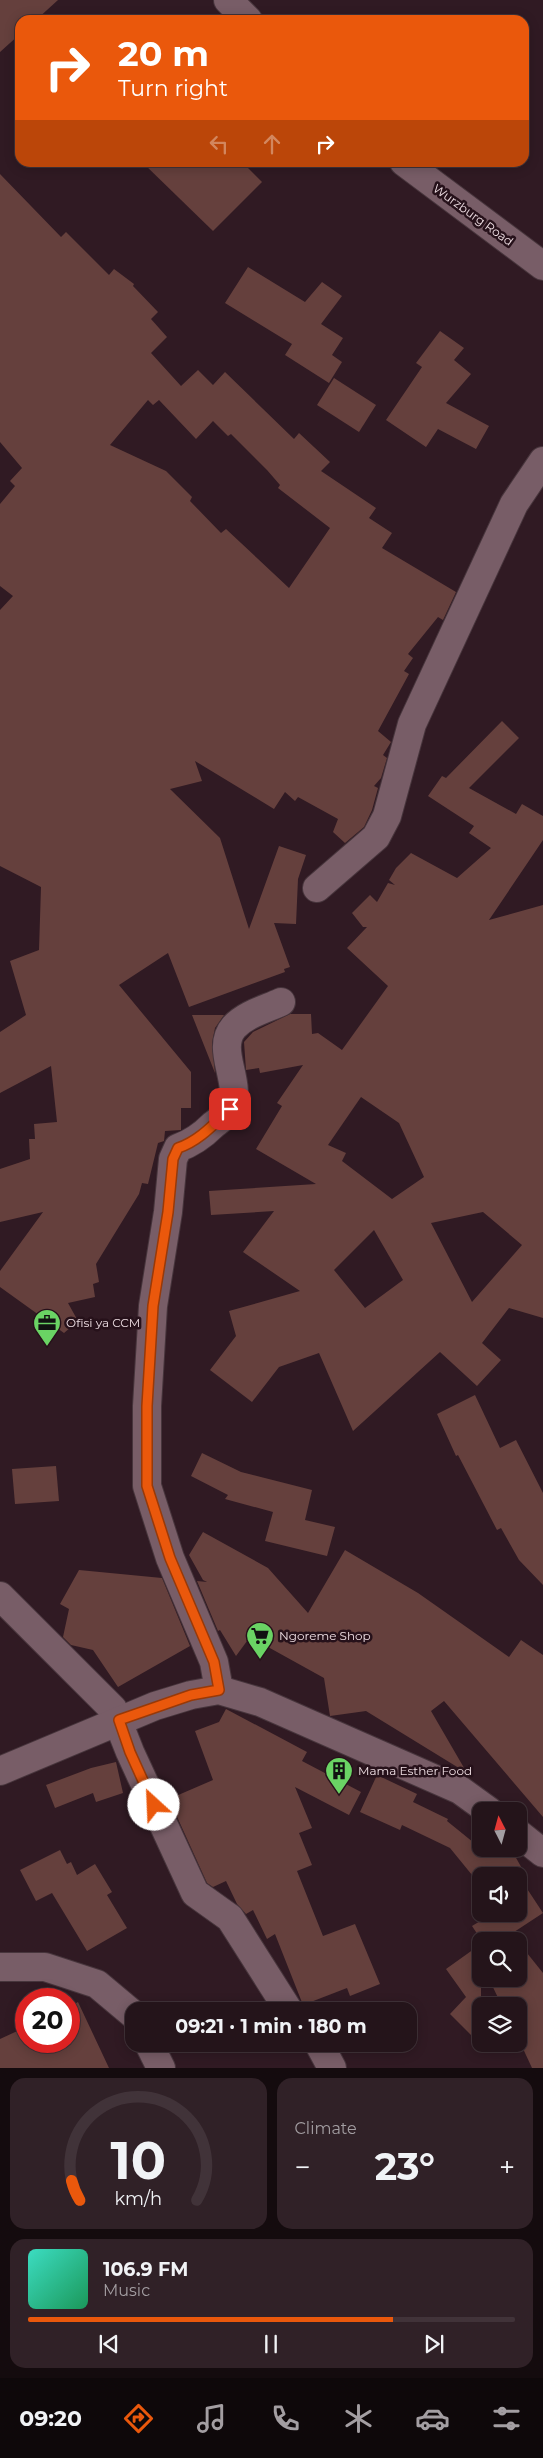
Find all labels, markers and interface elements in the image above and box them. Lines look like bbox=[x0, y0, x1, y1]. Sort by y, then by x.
text: 20 m bbox=[118, 32, 209, 75]
icon: right bbox=[35, 35, 100, 100]
text: Turn right bbox=[118, 75, 228, 102]
icon: left bbox=[205, 130, 233, 158]
icon: ahead bbox=[258, 130, 286, 158]
icon: right bbox=[311, 130, 339, 158]
street label: Wurzburg Road bbox=[430, 180, 516, 249]
pin bbox=[209, 1088, 251, 1130]
icon: arrive bbox=[216, 1095, 244, 1123]
office icon: Ofisi ya CCM bbox=[32, 1308, 62, 1347]
place label: Ofisi ya CCM bbox=[66, 1315, 140, 1330]
supermarket icon: Ngoreme Shop bbox=[245, 1621, 275, 1660]
place label: Ngoreme Shop bbox=[279, 1628, 371, 1643]
building icon: Mama Esther Food bbox=[324, 1756, 354, 1795]
place label: Mama Esther Food bbox=[358, 1763, 472, 1778]
position arrow bbox=[127, 1778, 179, 1830]
north arrow bbox=[472, 1802, 528, 1858]
map controls bbox=[472, 1802, 527, 2052]
button: sound bbox=[472, 1867, 527, 1922]
button: search bbox=[472, 1932, 527, 1987]
speed limit sign: 20 bbox=[15, 1988, 80, 2053]
button: layers bbox=[472, 1997, 527, 2052]
text: 09:21 · 1 min · 180 m bbox=[175, 2015, 367, 2038]
text: Climate bbox=[295, 2119, 357, 2138]
text: 10 bbox=[110, 2129, 166, 2192]
text: 23° bbox=[375, 2143, 435, 2190]
text: − bbox=[295, 2150, 311, 2184]
text: + bbox=[499, 2150, 515, 2184]
text: km/h bbox=[114, 2188, 162, 2209]
text: 106.9 FM bbox=[103, 2258, 188, 2281]
text: Music bbox=[103, 2281, 150, 2300]
icon: previous bbox=[95, 2330, 123, 2358]
icon: pause bbox=[257, 2330, 285, 2358]
icon: next bbox=[420, 2330, 448, 2358]
icon: directions bbox=[121, 2401, 156, 2436]
icon: music bbox=[194, 2401, 229, 2436]
icon: phone bbox=[268, 2401, 303, 2436]
icon: climate bbox=[341, 2401, 376, 2436]
icon: car bbox=[415, 2401, 450, 2436]
icon: filters bbox=[489, 2401, 524, 2436]
text: 09:20 bbox=[19, 2405, 82, 2432]

